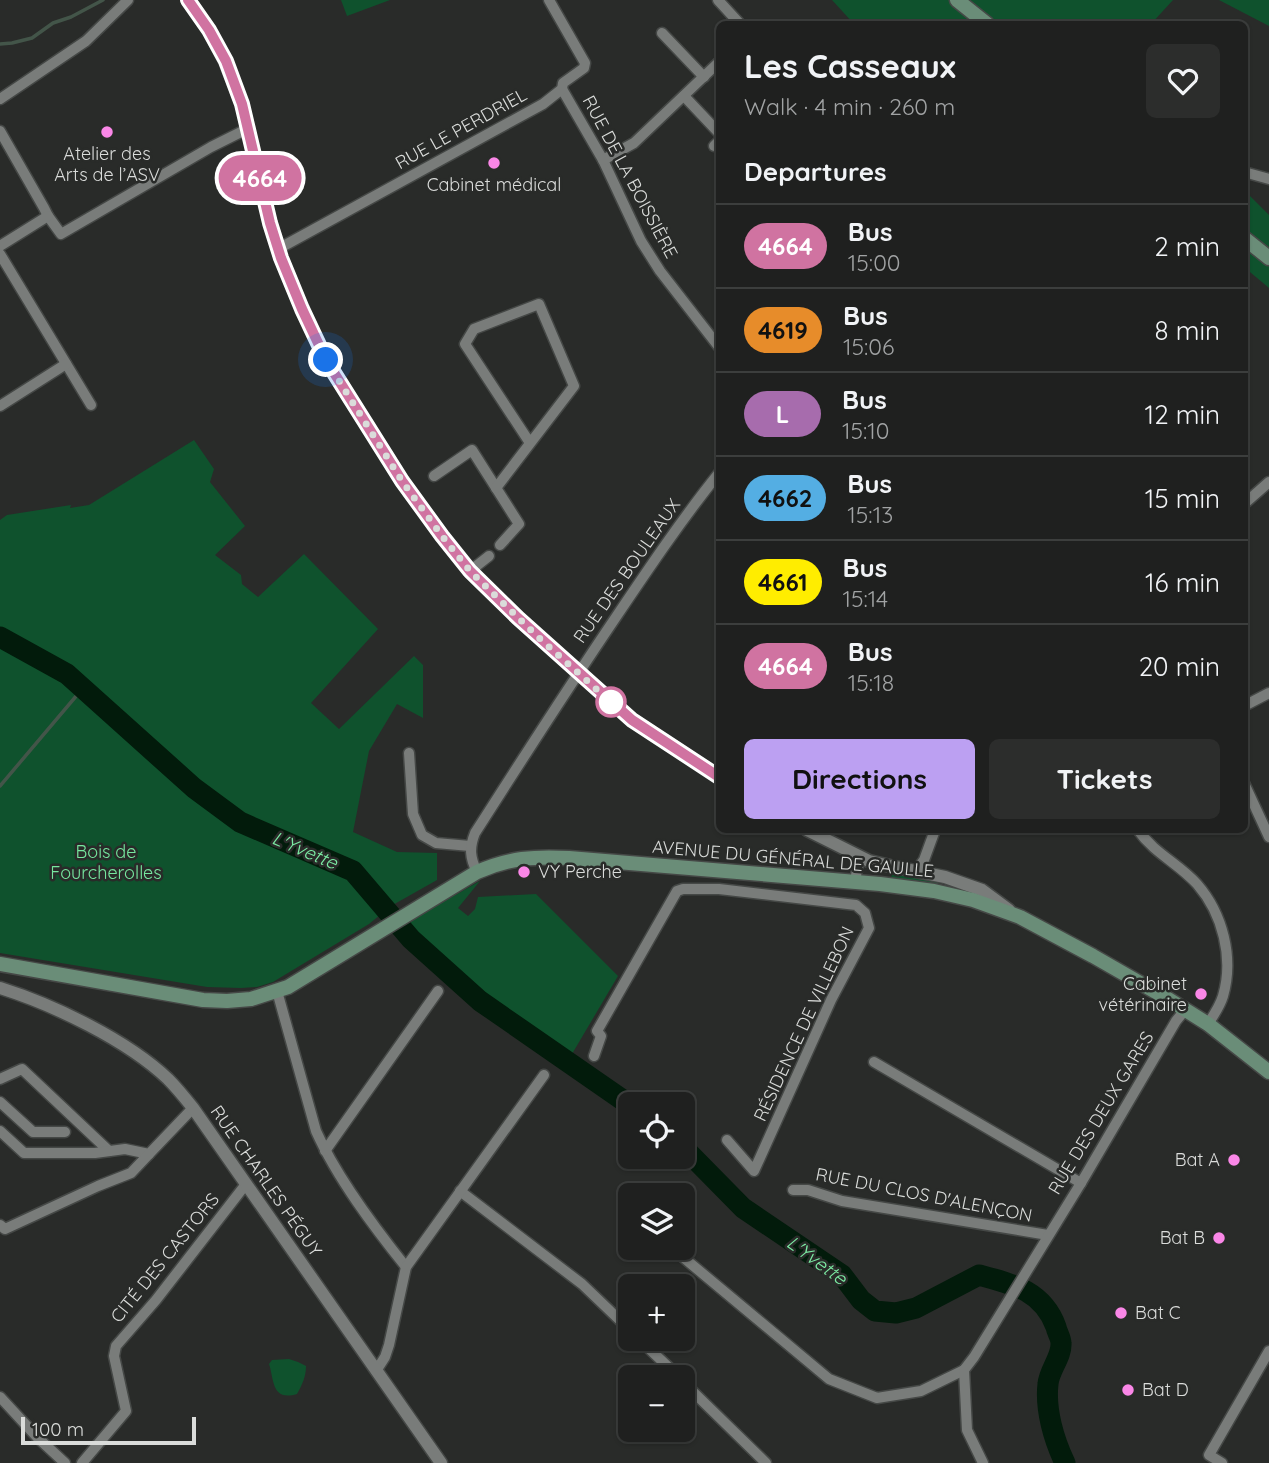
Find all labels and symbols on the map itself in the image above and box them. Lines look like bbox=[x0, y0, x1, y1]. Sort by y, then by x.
street label: RUE LE PERDRIEL bbox=[391, 83, 531, 174]
street label: RUE DE LA BOISSIÈRE bbox=[578, 91, 683, 262]
marker: Atelier des Arts de l’ASV bbox=[99, 124, 115, 140]
place label: Atelier des Arts de l’ASV bbox=[54, 142, 160, 186]
line badge: 4664 bbox=[211, 155, 309, 201]
marker: Cabinet médical bbox=[486, 155, 502, 171]
place label: Cabinet médical bbox=[427, 173, 561, 196]
your location bbox=[308, 342, 343, 377]
street label: RUE DES BOULEAUX bbox=[568, 494, 685, 647]
unlabelled marker bbox=[596, 687, 626, 717]
water label: L'Yvette bbox=[269, 826, 342, 875]
street label: AVENUE DU GÉNÉRAL DE GAULLE bbox=[651, 835, 935, 882]
park label: Bois de Fourcherolles bbox=[50, 840, 162, 884]
place label: VY Perche bbox=[538, 860, 622, 883]
marker: VY Perche bbox=[516, 864, 532, 880]
street label: RÉSIDENCE DE VILLEBON bbox=[748, 923, 859, 1125]
place label: Cabinet vétérinaire bbox=[1099, 972, 1187, 1016]
marker: Cabinet vétérinaire bbox=[1193, 986, 1209, 1002]
street label: RUE DES DEUX GARES bbox=[1043, 1027, 1158, 1199]
street label: RUE CHARLES PÉGUY bbox=[206, 1101, 327, 1261]
place label: Bat A bbox=[1175, 1148, 1220, 1171]
marker: Bat A bbox=[1226, 1152, 1242, 1168]
street label: RUE DU CLOS D'ALENÇON bbox=[814, 1162, 1034, 1227]
street label: CITÉ DES CASTORS bbox=[105, 1188, 224, 1327]
place label: Bat B bbox=[1160, 1226, 1205, 1249]
water label: L'Yvette bbox=[782, 1230, 853, 1291]
marker: Bat B bbox=[1211, 1230, 1227, 1246]
place label: Bat C bbox=[1135, 1301, 1181, 1324]
marker: Bat C bbox=[1113, 1305, 1129, 1321]
place label: Bat D bbox=[1142, 1378, 1189, 1401]
marker: Bat D bbox=[1120, 1382, 1136, 1398]
scale bar bbox=[21, 1414, 196, 1446]

